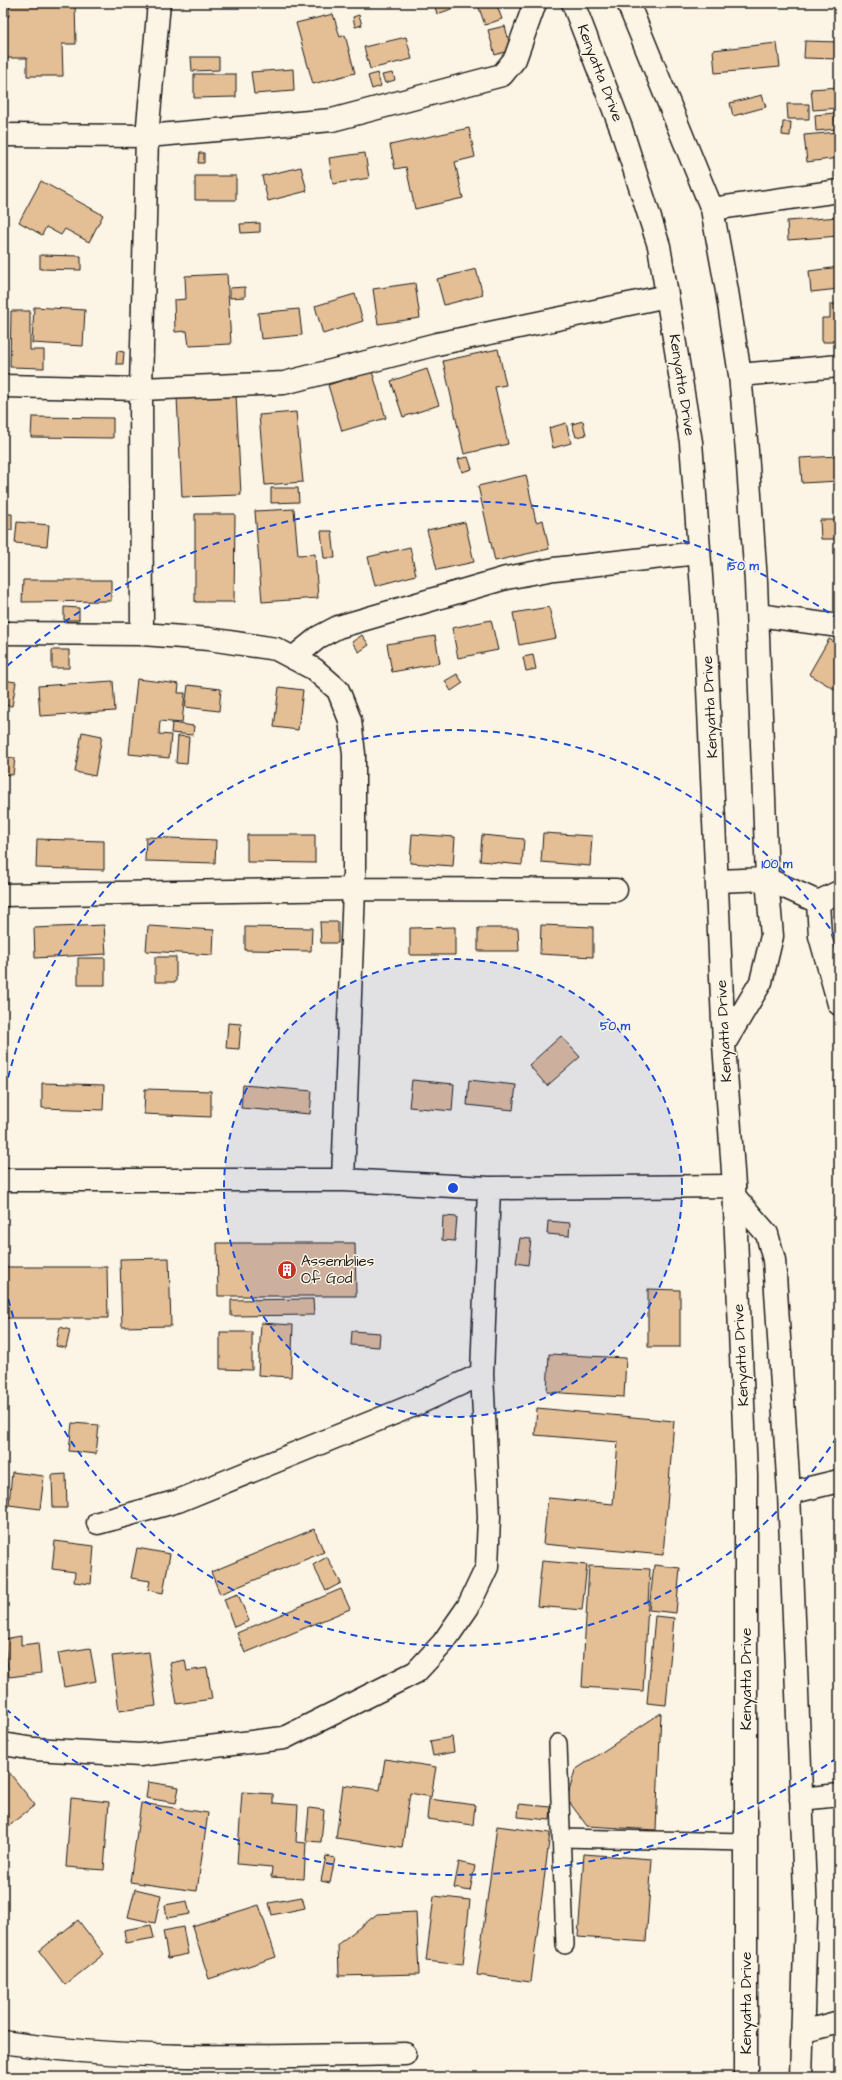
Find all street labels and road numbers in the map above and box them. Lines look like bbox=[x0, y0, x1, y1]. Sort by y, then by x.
street label: Kenyatta Drive bbox=[571, 21, 628, 125]
street label: Kenyatta Drive bbox=[663, 333, 700, 437]
street label: Kenyatta Drive bbox=[697, 655, 724, 759]
street label: Kenyatta Drive bbox=[711, 979, 738, 1083]
street label: Kenyatta Drive bbox=[728, 1303, 755, 1407]
street label: Kenyatta Drive bbox=[736, 1628, 758, 1730]
street label: Kenyatta Drive bbox=[736, 1952, 758, 2054]

